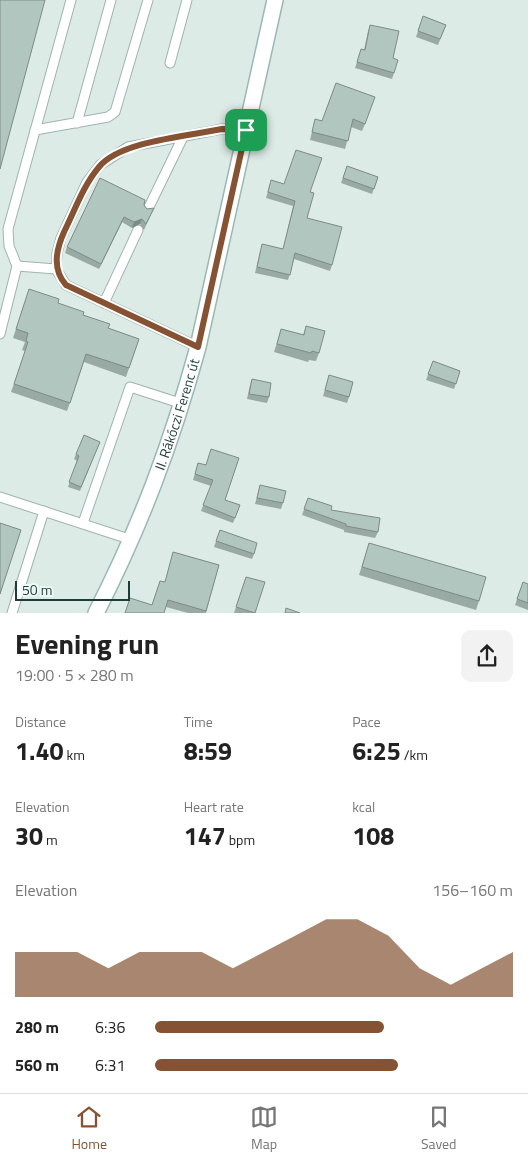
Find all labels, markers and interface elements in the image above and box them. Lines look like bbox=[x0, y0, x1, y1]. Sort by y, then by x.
pin bbox=[225, 109, 267, 151]
icon: arrive bbox=[232, 116, 260, 144]
street label: II. Rákóczi Ferenc út bbox=[149, 356, 204, 473]
scale bar bbox=[15, 578, 130, 601]
text: 50 m bbox=[22, 579, 52, 600]
text: Evening run bbox=[15, 622, 159, 665]
button: share bbox=[461, 630, 513, 682]
text: 19:00 · 5 × 280 m bbox=[15, 663, 134, 687]
text: Distance bbox=[15, 711, 66, 732]
text: Time bbox=[184, 711, 213, 732]
text: Pace bbox=[352, 711, 381, 732]
text: 1.40 bbox=[15, 732, 63, 770]
text: 8:59 bbox=[184, 732, 232, 770]
text: 6:25 bbox=[352, 732, 401, 770]
text: km bbox=[63, 744, 85, 765]
text: /km bbox=[401, 744, 428, 765]
text: Elevation bbox=[15, 796, 69, 817]
text: Heart rate bbox=[184, 796, 244, 817]
text: kcal bbox=[352, 796, 375, 817]
text: 30 bbox=[15, 817, 43, 855]
text: 147 bbox=[184, 817, 226, 855]
text: 108 bbox=[352, 817, 394, 855]
text: m bbox=[43, 829, 58, 850]
text: bpm bbox=[226, 829, 255, 850]
text: Elevation bbox=[15, 878, 77, 902]
text: 156–160 m bbox=[432, 878, 513, 902]
text: 280 m bbox=[15, 1015, 59, 1039]
text: 6:36 bbox=[95, 1015, 125, 1039]
text: 560 m bbox=[15, 1053, 59, 1077]
text: 6:31 bbox=[95, 1053, 125, 1077]
tab: Home bbox=[71, 1103, 107, 1154]
tab: Map bbox=[250, 1103, 278, 1154]
tab: Saved bbox=[421, 1103, 457, 1154]

